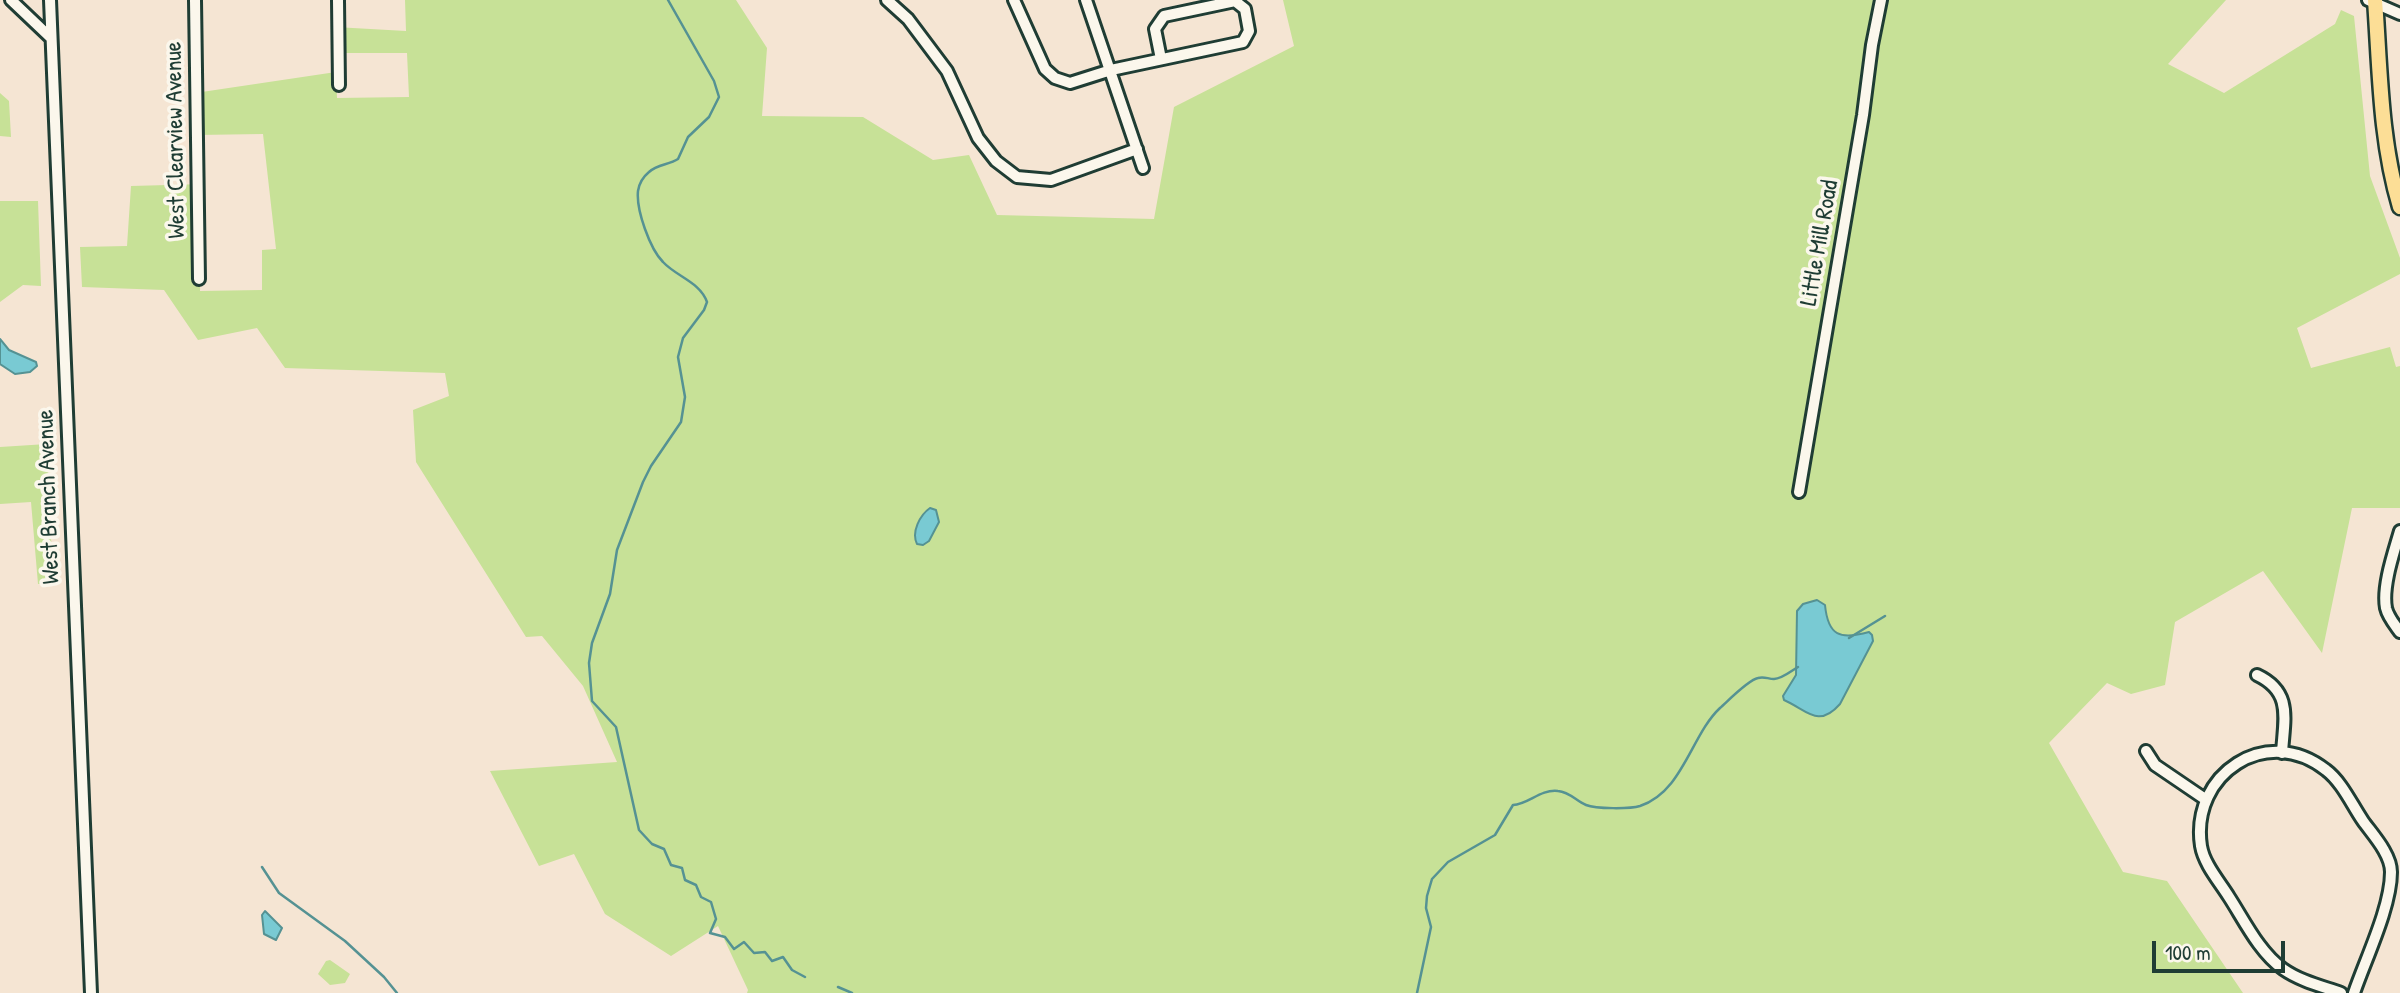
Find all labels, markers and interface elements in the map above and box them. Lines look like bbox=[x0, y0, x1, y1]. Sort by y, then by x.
street label: West Clearview Avenue bbox=[160, 41, 192, 239]
street label: Little Mill Road bbox=[1795, 178, 1845, 308]
street label: West Branch Avenue bbox=[32, 409, 66, 585]
scale bar bbox=[2155, 926, 2288, 970]
text: 100 m bbox=[2165, 938, 2211, 967]

